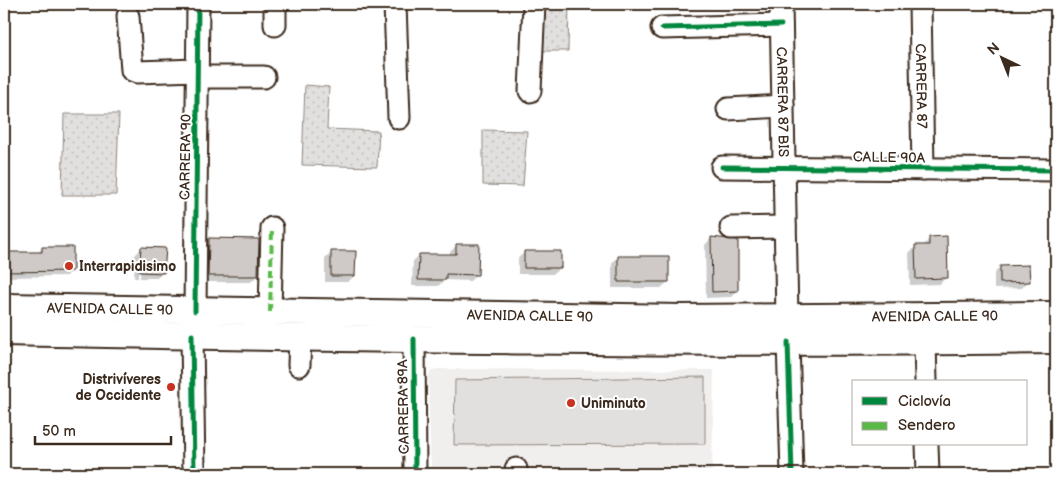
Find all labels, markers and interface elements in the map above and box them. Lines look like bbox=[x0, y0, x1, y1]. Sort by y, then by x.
north arrow bbox=[978, 32, 1028, 82]
text: N bbox=[984, 39, 1003, 59]
street label: CARRERA 87 bbox=[912, 43, 930, 129]
street label: CARRERA 87 BIS bbox=[773, 47, 792, 157]
street label: CARRERA 90 bbox=[176, 114, 195, 200]
street label: CALLE 90A bbox=[853, 148, 926, 167]
place label: Interrapidisimo bbox=[79, 258, 176, 275]
marker: Interrapidisimo bbox=[63, 260, 75, 272]
street label: AVENIDA CALLE 90 bbox=[47, 300, 173, 319]
street label: AVENIDA CALLE 90 bbox=[467, 307, 593, 326]
street label: AVENIDA CALLE 90 bbox=[872, 307, 998, 325]
street label: CARRERA 89A bbox=[394, 359, 413, 455]
place label: Distrivíveres de Occidente bbox=[75, 371, 161, 404]
legend bbox=[852, 380, 1028, 446]
marker: Distrivíveres de Occidente bbox=[165, 381, 177, 393]
text: Ciclovía bbox=[898, 392, 951, 411]
place label: Uniminuto bbox=[581, 395, 646, 412]
marker: Uniminuto bbox=[565, 397, 577, 409]
scale bar bbox=[35, 413, 171, 445]
text: Sendero bbox=[898, 416, 956, 435]
text: 50 m bbox=[42, 422, 76, 441]

